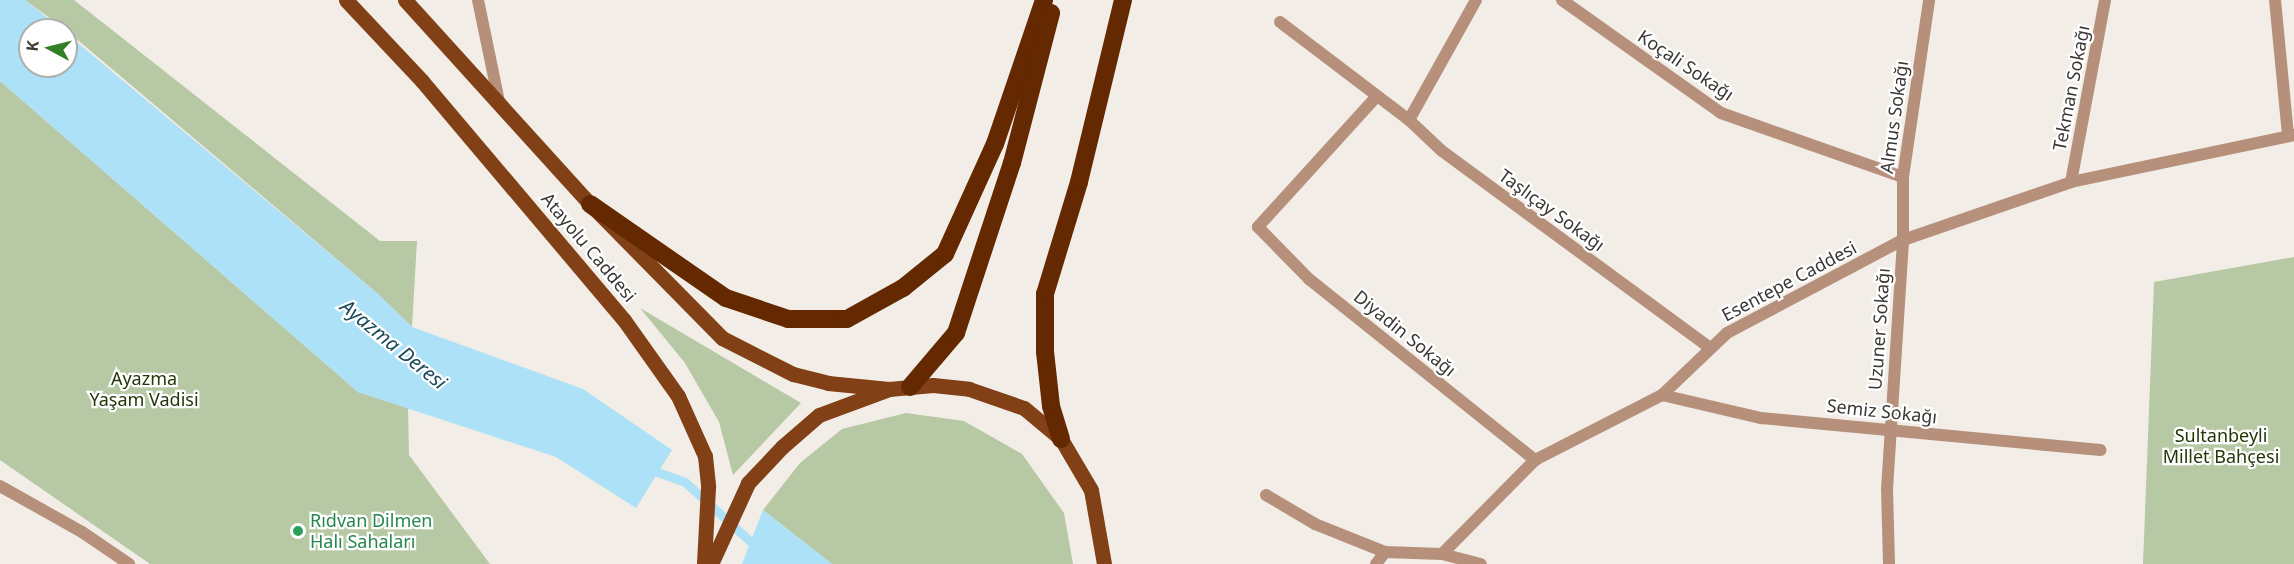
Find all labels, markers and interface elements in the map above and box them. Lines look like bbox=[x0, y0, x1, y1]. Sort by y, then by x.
north arrow bbox=[18, 18, 78, 78]
street label: Tekman Sokağı bbox=[2048, 23, 2094, 153]
street label: Koçali Sokağı bbox=[1634, 25, 1738, 105]
text: K bbox=[21, 39, 44, 53]
street label: Almus Sokağı bbox=[1875, 59, 1913, 175]
street label: Taşlıçay Sokağı bbox=[1495, 164, 1609, 256]
street label: Atayolu Caddesi bbox=[537, 188, 641, 306]
street label: Esentepe Caddesi bbox=[1718, 236, 1860, 326]
street label: Uzuner Sokağı bbox=[1864, 267, 1894, 391]
street label: Diyadin Sokağı bbox=[1350, 285, 1460, 381]
water label: Ayazma Deresi bbox=[336, 294, 452, 394]
park label: Ayazma Yaşam Vadisi bbox=[89, 368, 199, 410]
street label: Semiz Sokağı bbox=[1826, 394, 1938, 428]
park label: Sultanbeyli Millet Bahçesi bbox=[2163, 425, 2279, 468]
place label: Rıdvan Dilmen Halı Sahaları bbox=[310, 510, 432, 552]
marker: Rıdvan Dilmen Halı Sahaları bbox=[291, 524, 305, 538]

